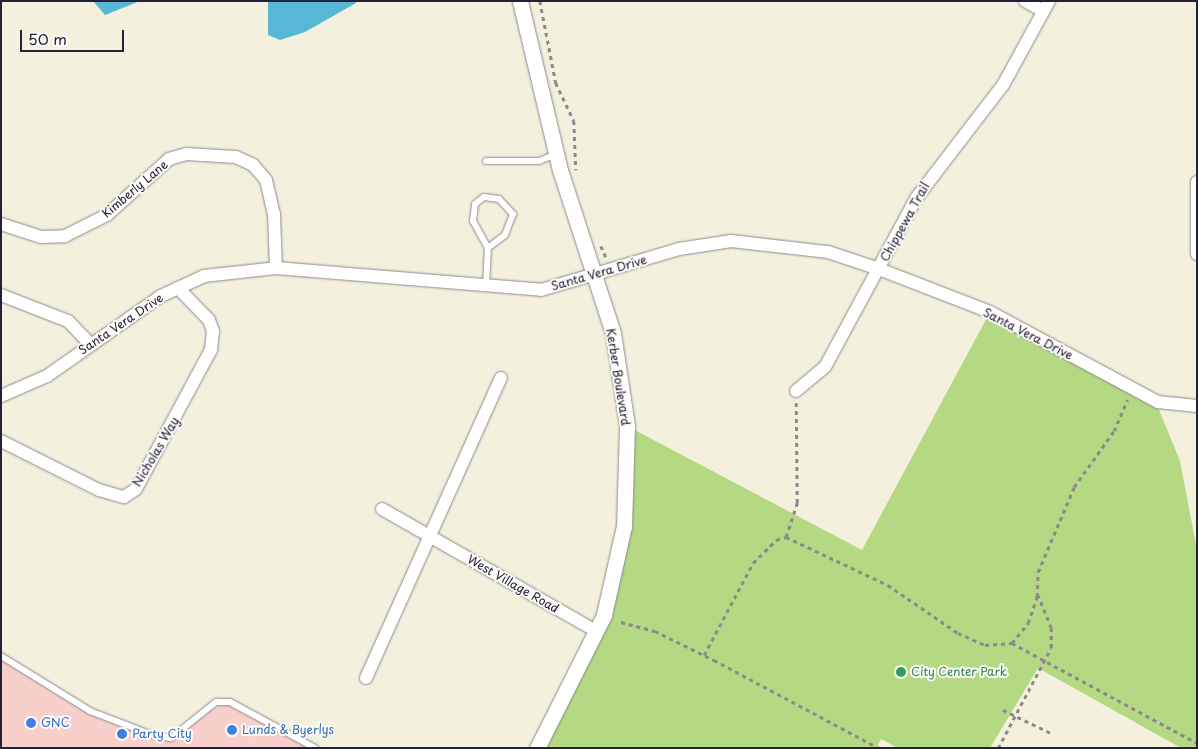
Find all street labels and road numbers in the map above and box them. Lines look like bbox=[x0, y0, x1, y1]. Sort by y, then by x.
street label: Kimberly Lane bbox=[99, 157, 171, 221]
street label: Chippewa Trail bbox=[877, 180, 933, 264]
street label: Santa Vera Drive bbox=[549, 252, 649, 294]
street label: Santa Vera Drive bbox=[76, 290, 166, 358]
street label: Santa Vera Drive bbox=[980, 305, 1076, 363]
street label: Kerber Boulevard bbox=[603, 326, 633, 428]
street label: Nicholas Way bbox=[129, 414, 183, 490]
street label: West Village Road bbox=[465, 552, 561, 616]

